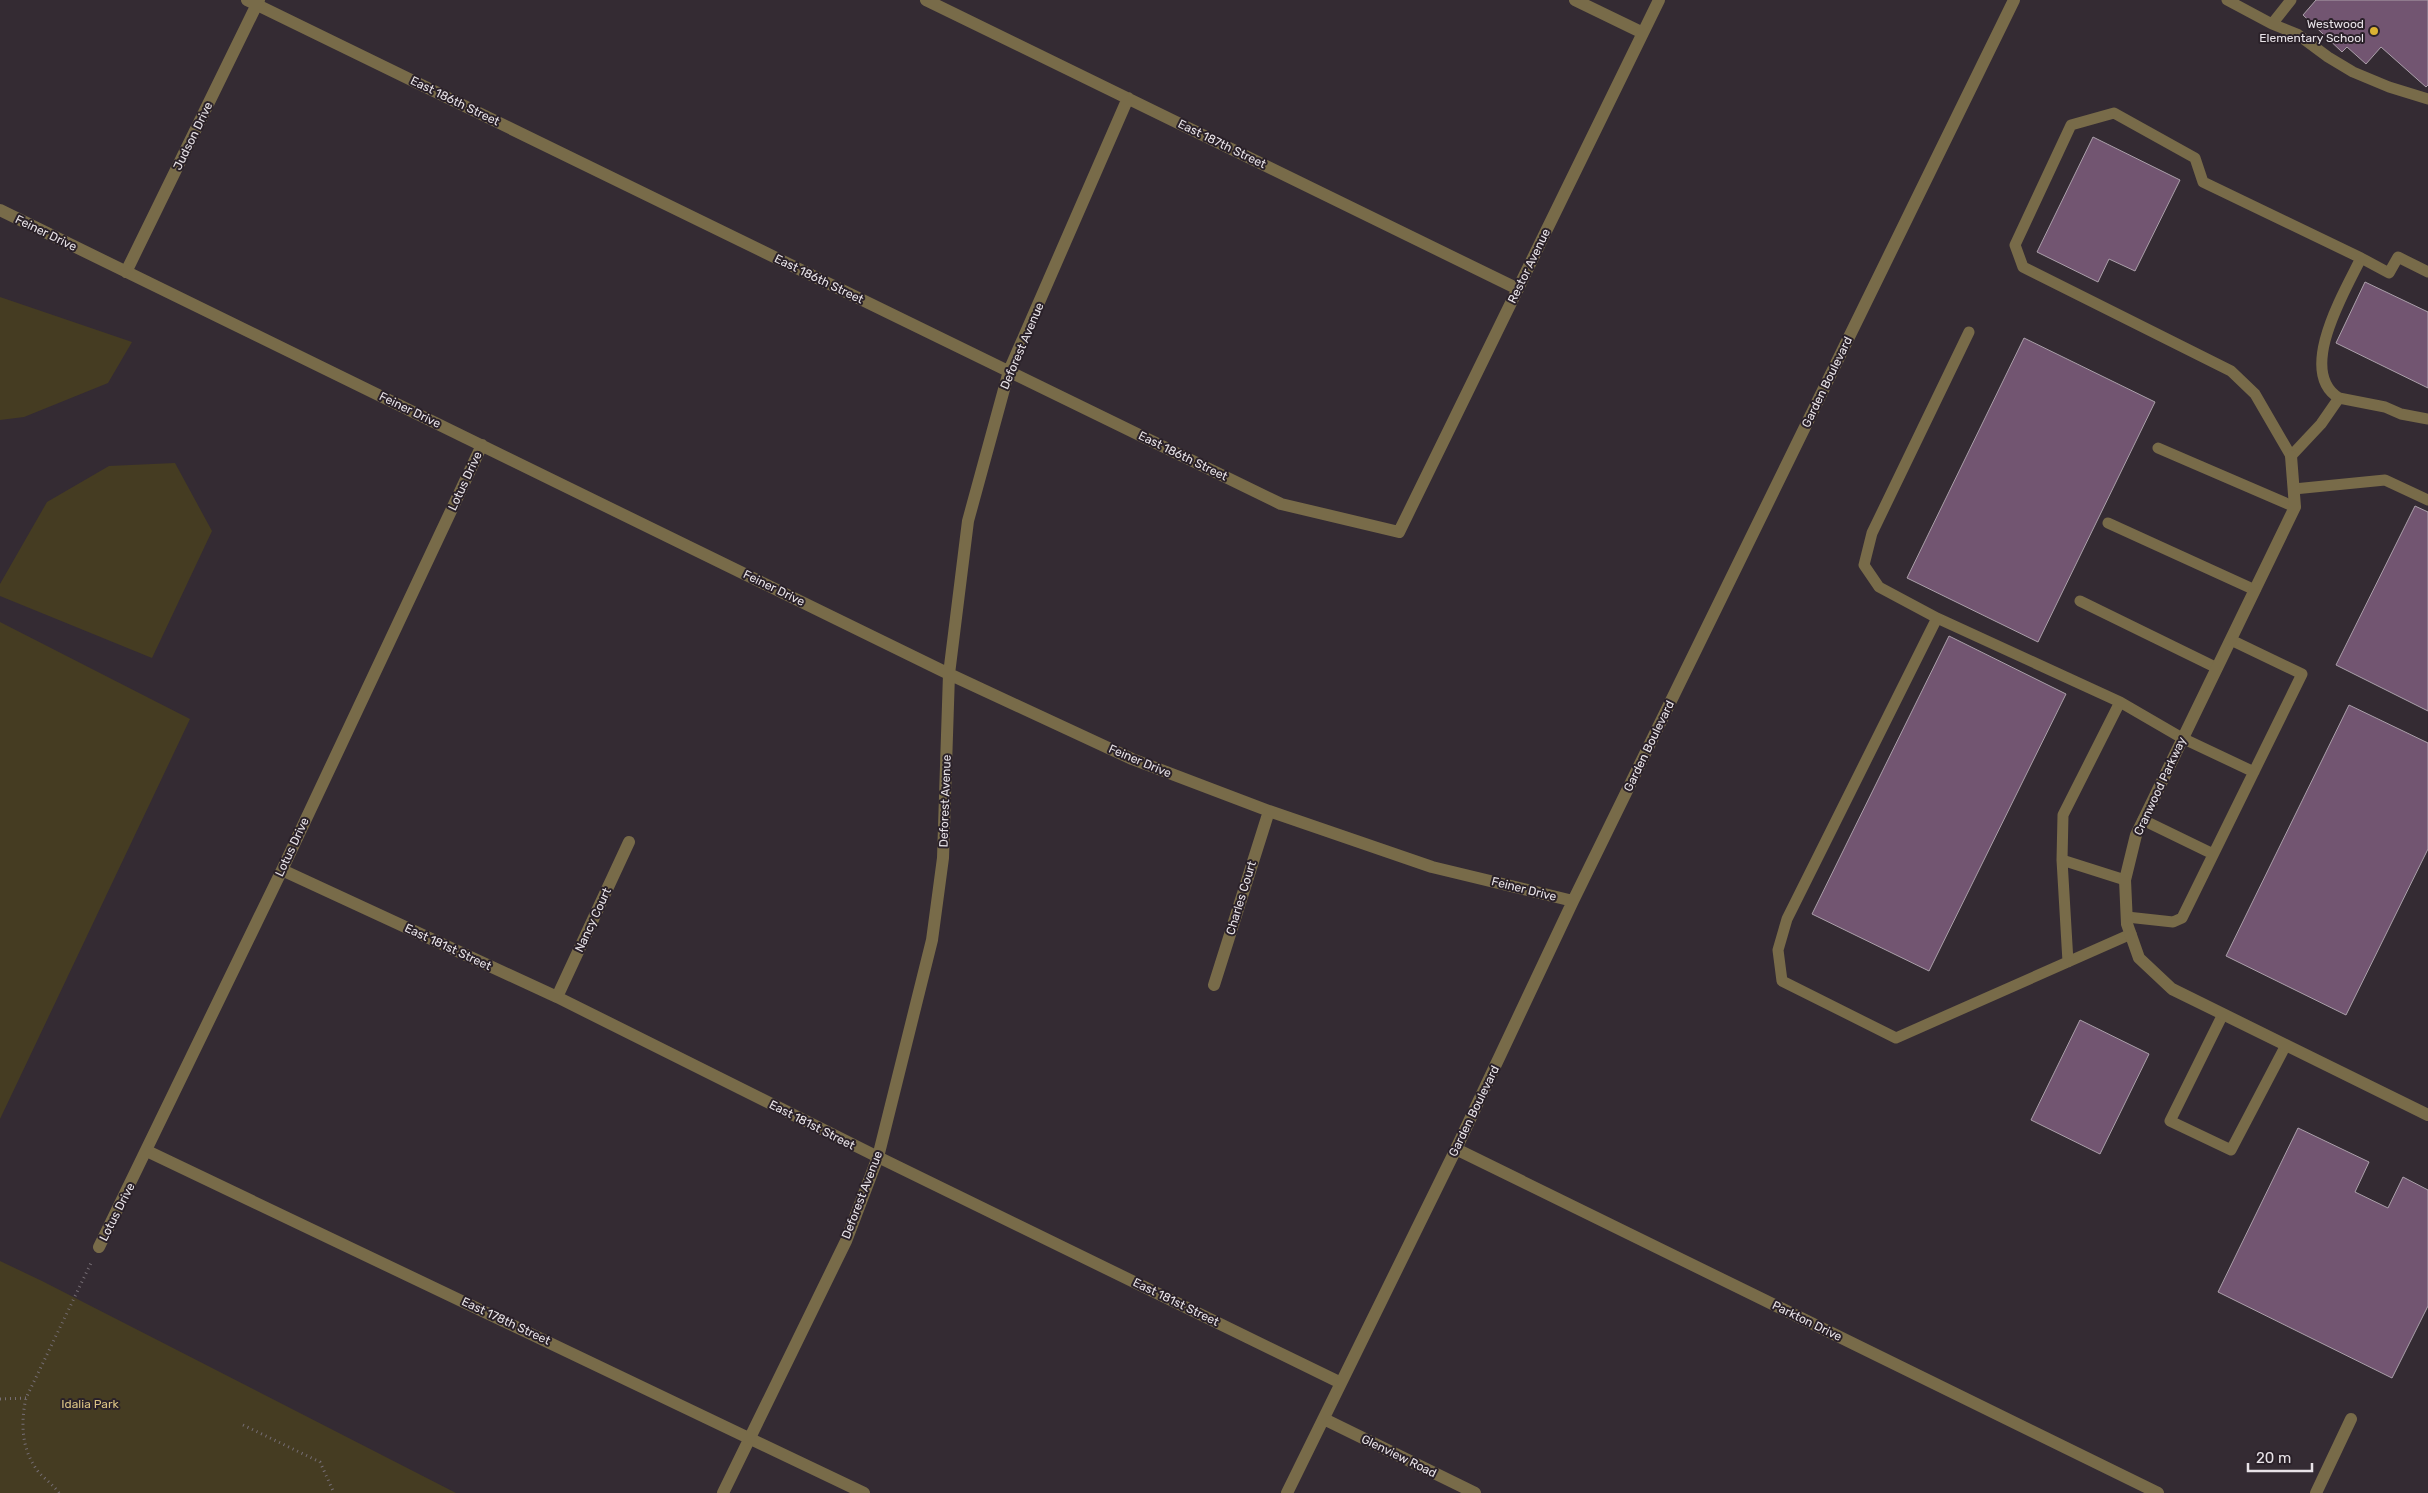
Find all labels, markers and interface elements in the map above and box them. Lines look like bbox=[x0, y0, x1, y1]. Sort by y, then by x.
place label: Westwood Elementary School bbox=[2259, 17, 2364, 45]
marker: Westwood Elementary School bbox=[2368, 25, 2380, 37]
street label: East 186th Street bbox=[408, 73, 502, 129]
street label: Judson Drive bbox=[170, 99, 216, 172]
street label: East 187th Street bbox=[1176, 117, 1269, 172]
street label: Feiner Drive bbox=[13, 212, 79, 254]
street label: Restor Avenue bbox=[1505, 226, 1553, 306]
street label: East 186th Street bbox=[772, 251, 866, 307]
street label: Deforest Avenue bbox=[997, 300, 1047, 392]
street label: Garden Boulevard bbox=[1799, 334, 1855, 430]
street label: Feiner Drive bbox=[377, 389, 443, 431]
street label: East 186th Street bbox=[1136, 428, 1230, 484]
street label: Lotus Drive bbox=[445, 449, 485, 513]
street label: Feiner Drive bbox=[741, 567, 807, 609]
street label: Garden Boulevard bbox=[1621, 698, 1677, 794]
street label: Cranwood Parkway bbox=[2131, 734, 2189, 837]
street label: Feiner Drive bbox=[1107, 742, 1174, 781]
street label: Deforest Avenue bbox=[936, 754, 954, 848]
street label: Lotus Drive bbox=[272, 815, 312, 879]
street label: Charles Court bbox=[1223, 859, 1259, 937]
street label: Feiner Drive bbox=[1490, 874, 1558, 904]
street label: Nancy Court bbox=[572, 885, 614, 954]
street label: East 181st Street bbox=[402, 921, 494, 973]
street label: Garden Boulevard bbox=[1446, 1063, 1502, 1159]
street label: East 181st Street bbox=[767, 1097, 857, 1153]
street label: Deforest Avenue bbox=[839, 1149, 885, 1241]
street label: Lotus Drive bbox=[96, 1180, 138, 1243]
street label: East 181st Street bbox=[1131, 1275, 1222, 1329]
street label: East 178th Street bbox=[459, 1294, 553, 1348]
street label: Parkton Drive bbox=[1770, 1298, 1844, 1344]
park label: Idalia Park bbox=[61, 1397, 120, 1411]
street label: Glenview Road bbox=[1359, 1432, 1439, 1480]
scale bar bbox=[2248, 1440, 2312, 1472]
text: 20 m bbox=[2256, 1449, 2291, 1467]

